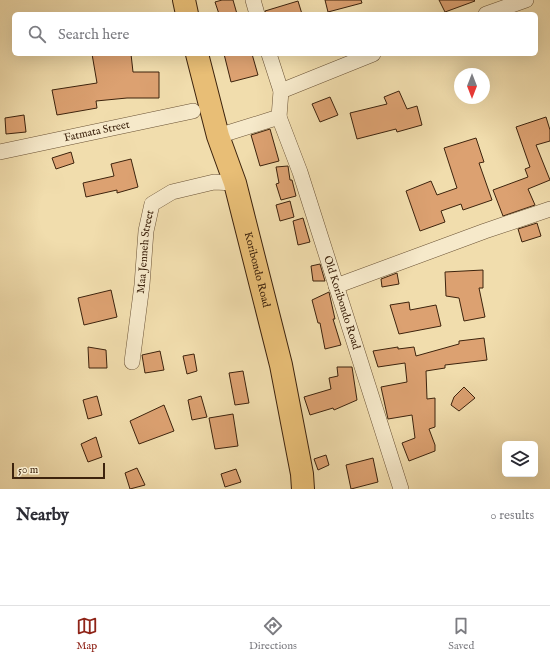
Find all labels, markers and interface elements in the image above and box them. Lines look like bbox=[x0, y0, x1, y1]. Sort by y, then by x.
search box bbox=[12, 12, 538, 56]
icon: search bbox=[26, 23, 48, 45]
text: Search here bbox=[58, 25, 129, 44]
north arrow bbox=[454, 68, 490, 104]
street label: Fatmata Street bbox=[63, 118, 131, 145]
street label: Maa Jenneh Street bbox=[134, 209, 157, 294]
street label: Koribondo Road bbox=[241, 230, 273, 309]
street label: Old Koribondo Road bbox=[320, 254, 363, 352]
map controls bbox=[502, 441, 538, 477]
button: layers bbox=[502, 441, 538, 477]
scale bar bbox=[12, 461, 105, 480]
text: 50 m bbox=[18, 463, 38, 477]
text: Nearby bbox=[16, 505, 69, 526]
text: 0 results bbox=[490, 507, 534, 524]
tab: Map bbox=[76, 615, 98, 653]
tab: Directions bbox=[249, 615, 297, 653]
tab: Saved bbox=[448, 615, 474, 653]

